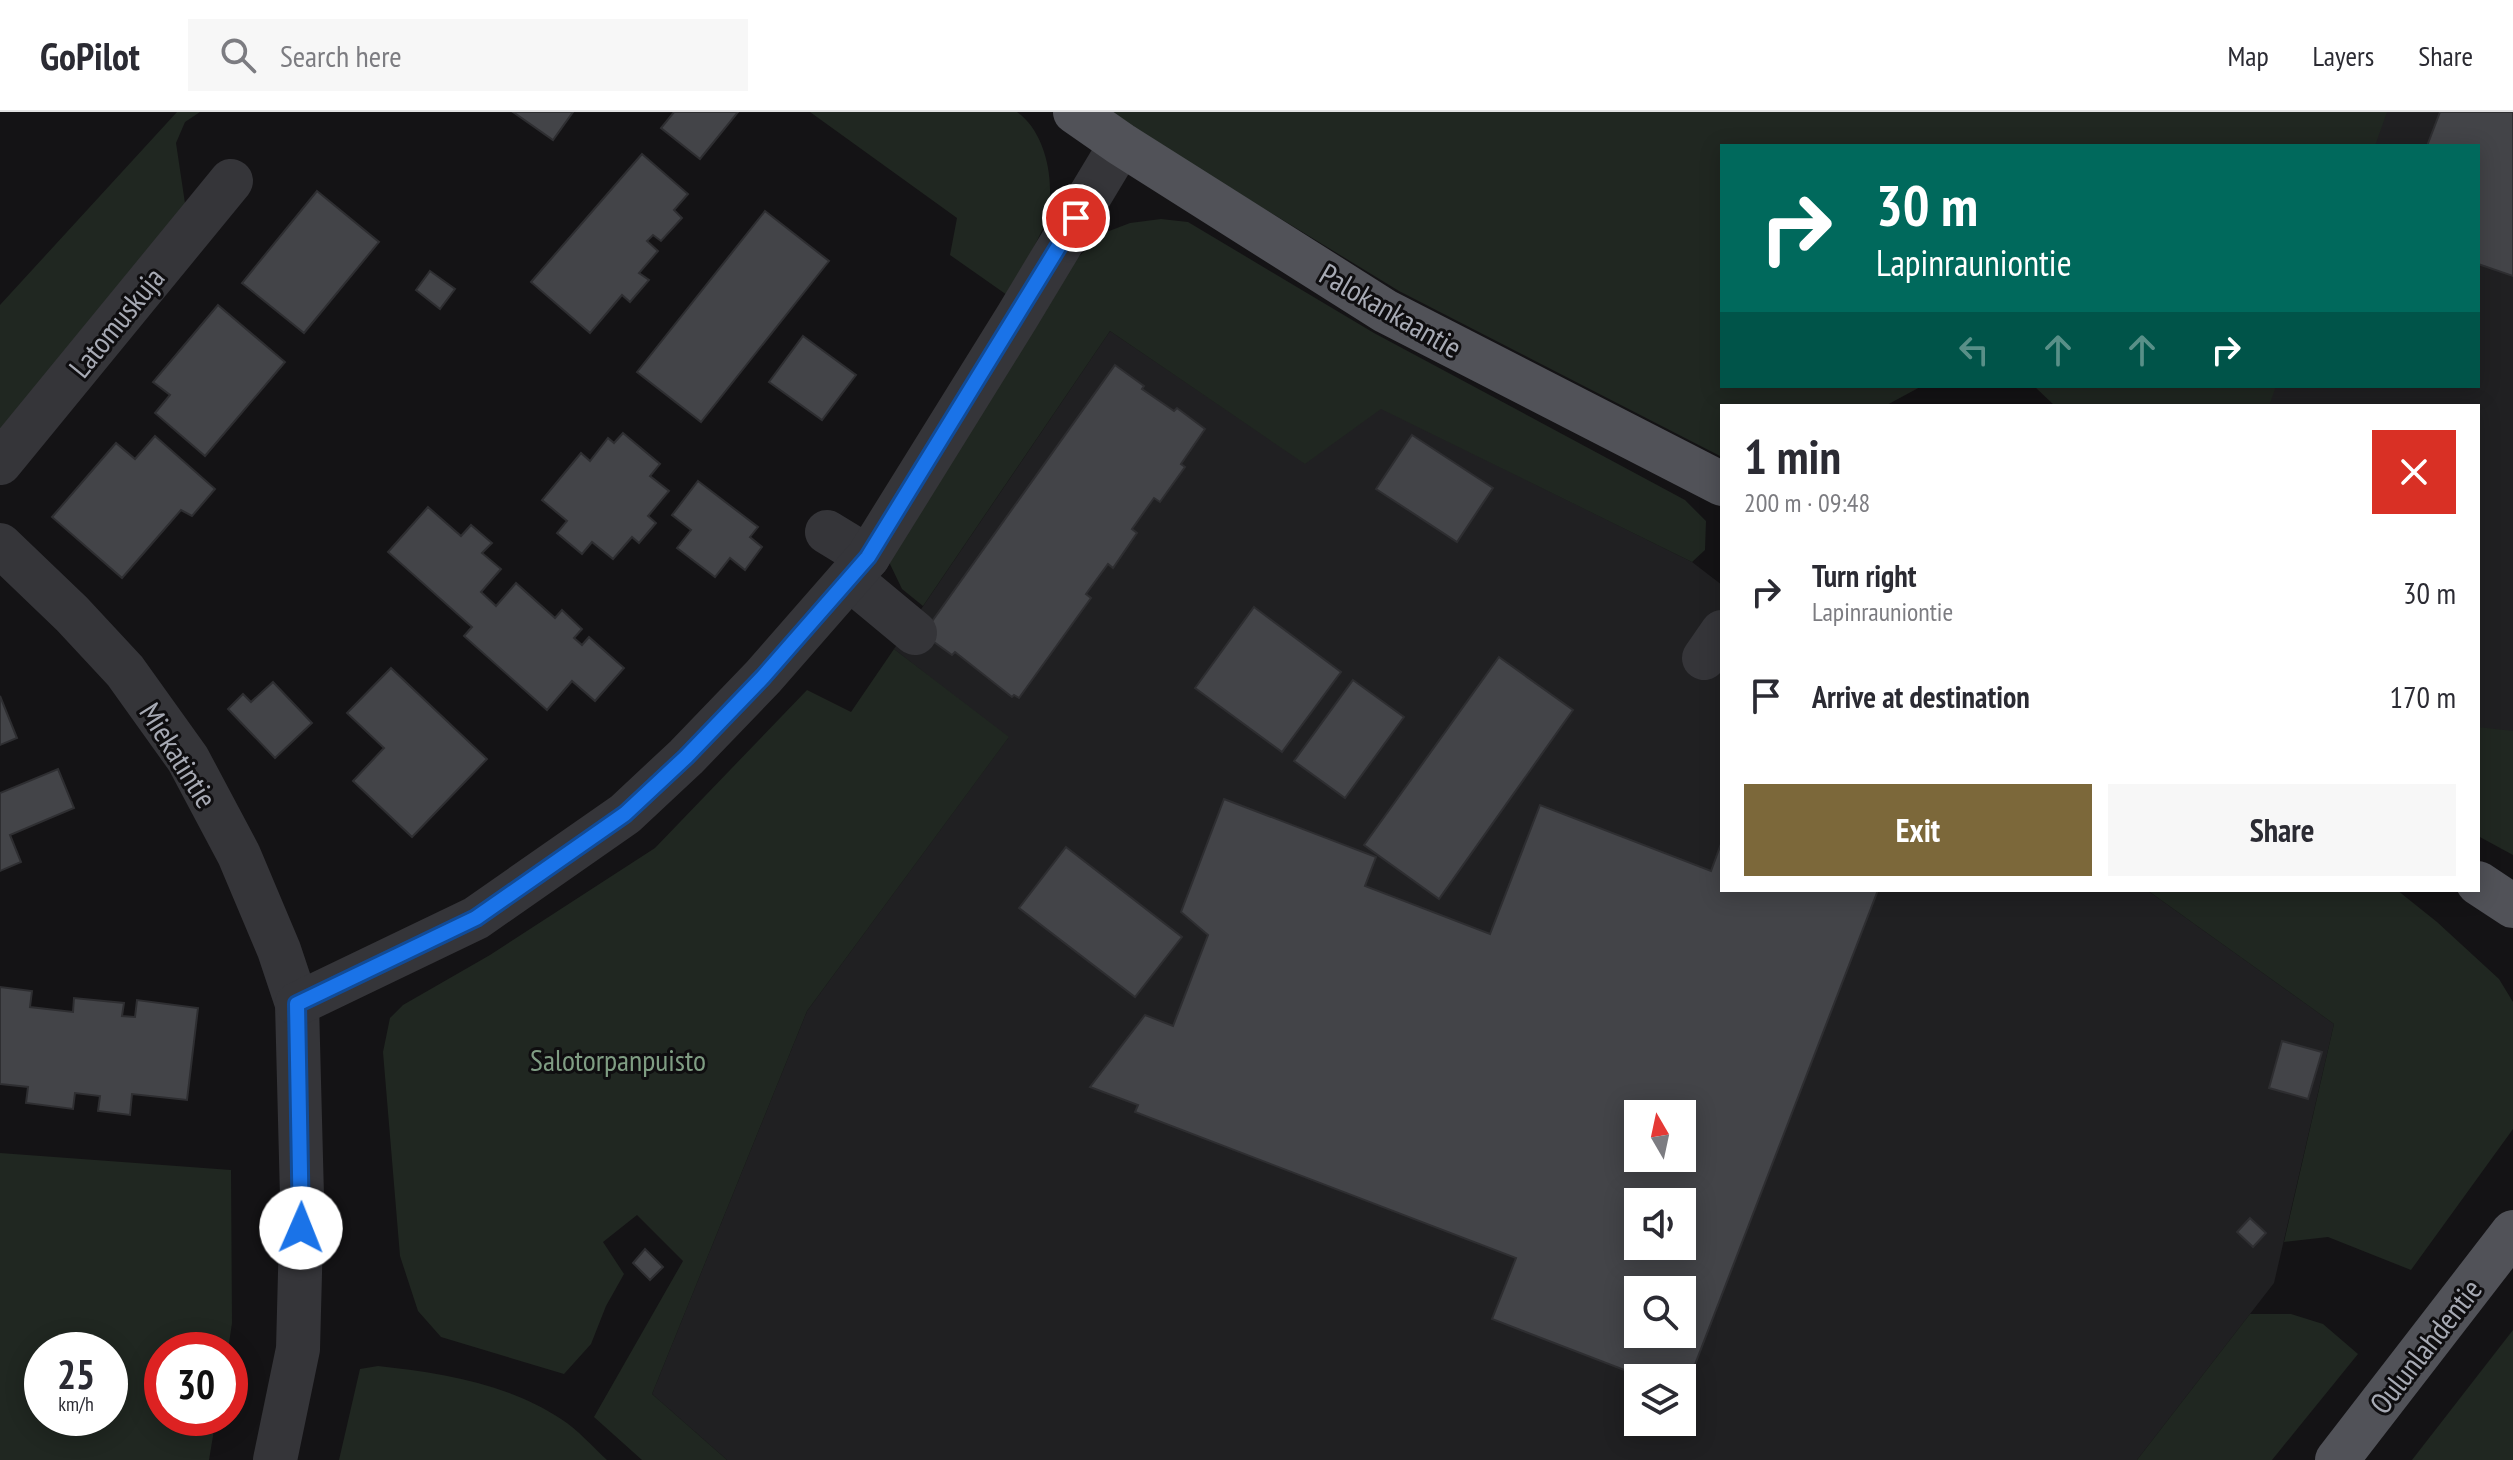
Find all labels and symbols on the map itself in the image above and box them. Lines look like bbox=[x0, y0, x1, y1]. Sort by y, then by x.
pin bbox=[1042, 184, 1110, 252]
street label: Palokankaantie bbox=[1313, 254, 1469, 366]
street label: Latomuskuja bbox=[60, 259, 172, 385]
street label: Miekatintie bbox=[132, 695, 226, 815]
park label: Salotorpanpuisto bbox=[530, 1040, 706, 1079]
north arrow bbox=[1624, 1100, 1696, 1172]
position arrow bbox=[259, 1186, 343, 1270]
street label: Oulunlahdentie bbox=[2360, 1271, 2490, 1421]
speed limit sign: 30 bbox=[144, 1332, 248, 1436]

